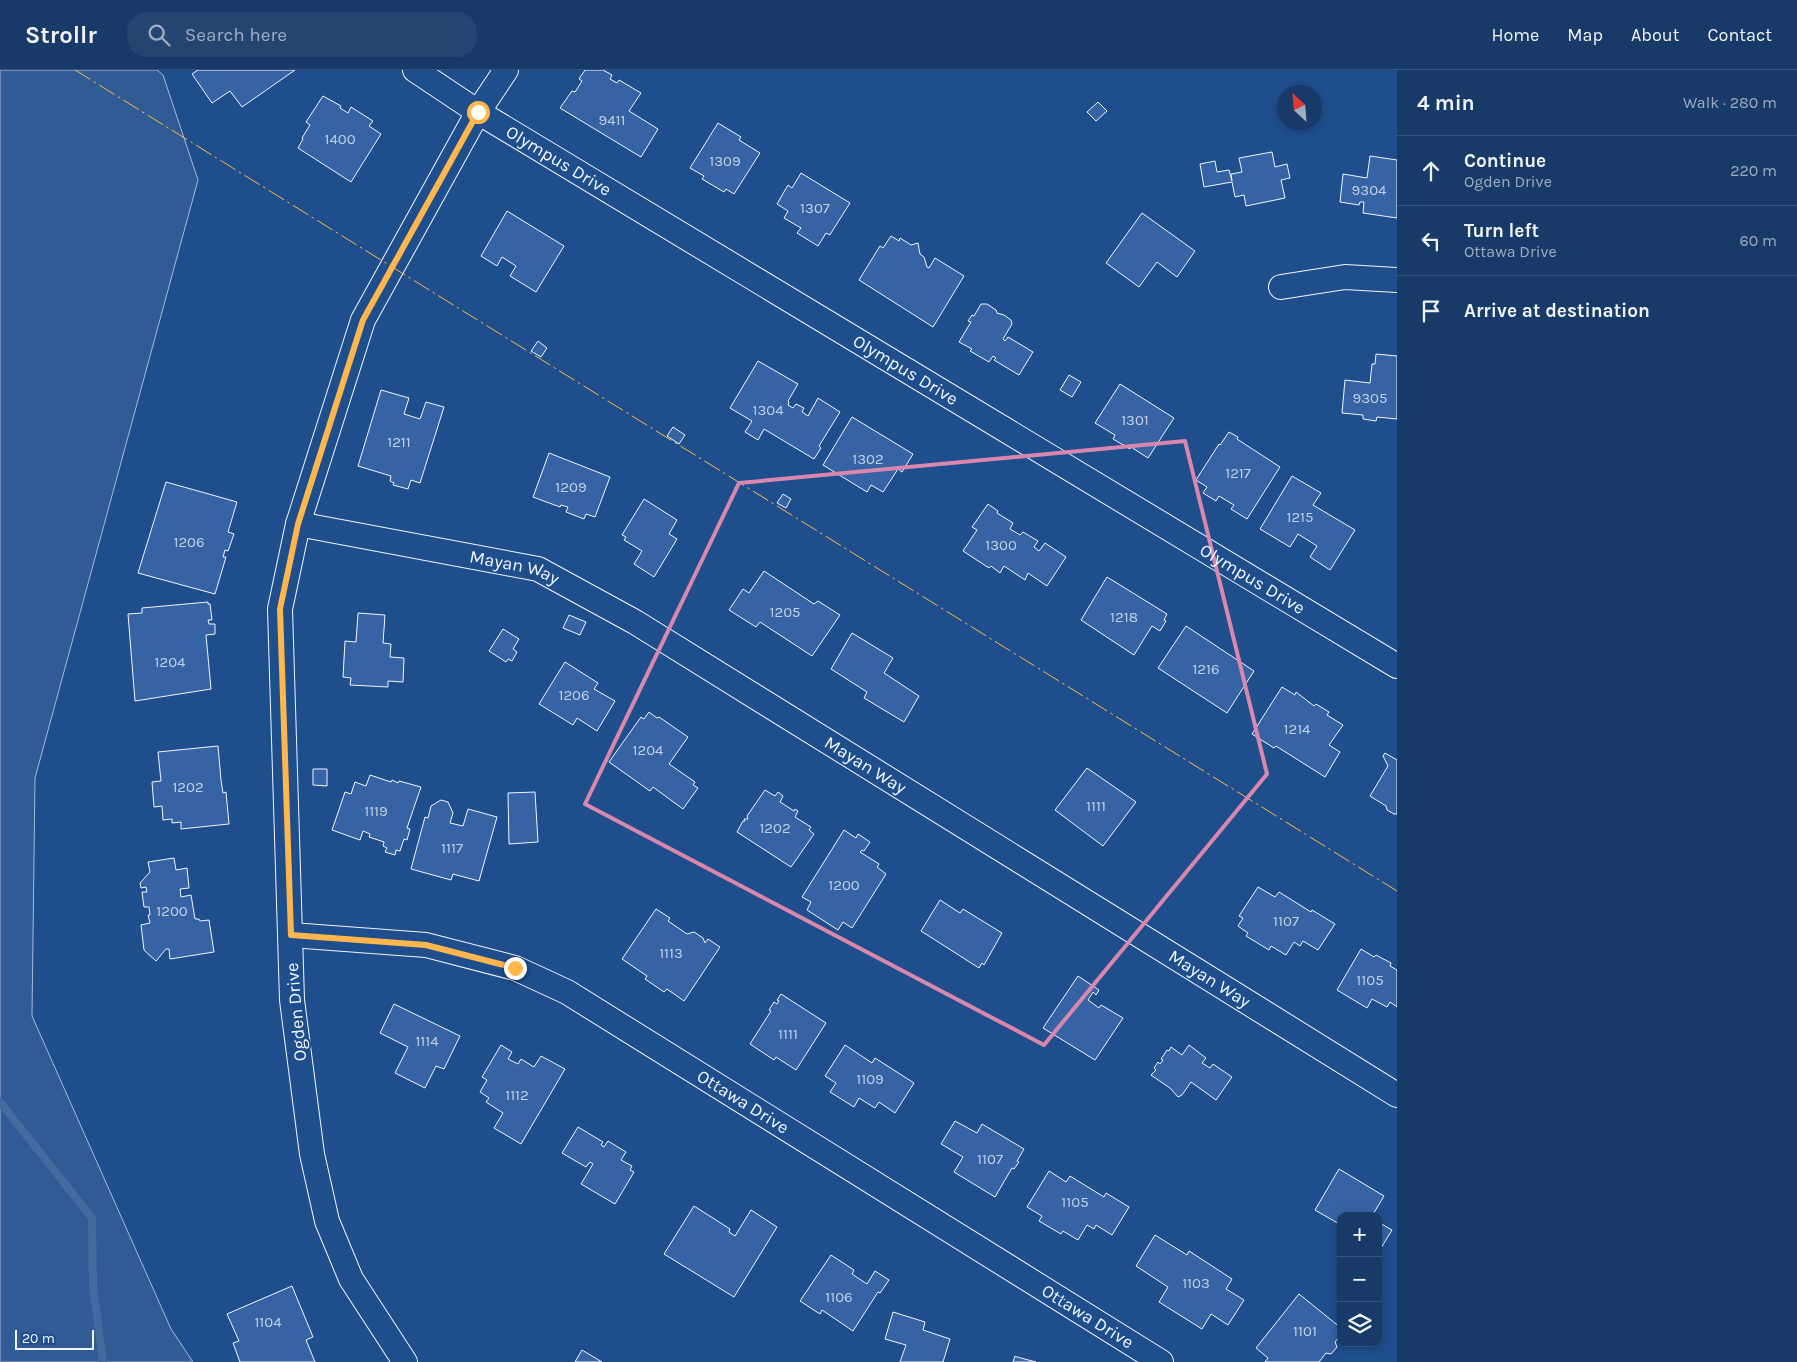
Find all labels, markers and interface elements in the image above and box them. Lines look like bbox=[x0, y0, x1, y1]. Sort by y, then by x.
search box bbox=[127, 12, 477, 57]
text: Strollr bbox=[25, 21, 97, 49]
icon: search bbox=[145, 21, 173, 49]
text: Search here bbox=[185, 24, 287, 46]
text: Home bbox=[1491, 24, 1539, 46]
text: Map bbox=[1567, 24, 1603, 46]
text: About bbox=[1631, 24, 1680, 46]
text: Contact bbox=[1708, 24, 1772, 46]
north arrow bbox=[1277, 85, 1322, 130]
text: 4 min bbox=[1417, 91, 1475, 115]
text: Walk · 280 m bbox=[1683, 93, 1777, 112]
route start bbox=[467, 101, 490, 124]
house number: 9411 bbox=[599, 111, 626, 129]
street label: Olympus Drive bbox=[502, 120, 615, 201]
house number: 1400 bbox=[324, 130, 356, 148]
text: Continue bbox=[1464, 150, 1546, 172]
house number: 1309 bbox=[709, 152, 741, 170]
icon: ahead bbox=[1417, 157, 1445, 185]
text: 220 m bbox=[1730, 161, 1777, 180]
text: Ogden Drive bbox=[1464, 172, 1552, 191]
house number: 9304 bbox=[1352, 181, 1387, 199]
house number: 1307 bbox=[800, 199, 830, 217]
text: Turn left bbox=[1464, 220, 1539, 242]
icon: left bbox=[1417, 227, 1445, 255]
text: 60 m bbox=[1740, 231, 1777, 250]
text: Ottawa Drive bbox=[1464, 242, 1557, 261]
icon: arrive bbox=[1417, 297, 1445, 325]
text: Arrive at destination bbox=[1464, 300, 1650, 322]
street label: Olympus Drive bbox=[849, 330, 962, 410]
house number: 9305 bbox=[1353, 389, 1387, 407]
house number: 1304 bbox=[752, 401, 784, 419]
house number: 1301 bbox=[1121, 411, 1149, 429]
house number: 1211 bbox=[387, 433, 411, 451]
house number: 1302 bbox=[852, 450, 884, 468]
house number: 1217 bbox=[1225, 464, 1251, 482]
house number: 1209 bbox=[555, 478, 587, 496]
house number: 1215 bbox=[1286, 508, 1314, 526]
house number: 1206 bbox=[173, 533, 205, 551]
house number: 1300 bbox=[985, 536, 1017, 554]
street label: Olympus Drive bbox=[1196, 539, 1309, 619]
street label: Mayan Way bbox=[468, 545, 564, 590]
house number: 1205 bbox=[769, 603, 801, 621]
house number: 1218 bbox=[1110, 608, 1138, 626]
house number: 1204 bbox=[155, 653, 186, 671]
house number: 1216 bbox=[1192, 660, 1220, 678]
house number: 1206 bbox=[558, 686, 590, 704]
house number: 1214 bbox=[1284, 720, 1311, 738]
street label: Mayan Way bbox=[820, 731, 911, 799]
house number: 1204 bbox=[633, 741, 664, 759]
house number: 1202 bbox=[172, 778, 204, 796]
house number: 1111 bbox=[1086, 797, 1106, 815]
house number: 1119 bbox=[364, 802, 388, 820]
house number: 1202 bbox=[759, 819, 791, 837]
house number: 1117 bbox=[441, 839, 463, 857]
house number: 1200 bbox=[828, 876, 860, 894]
house number: 1200 bbox=[156, 902, 188, 920]
house number: 1107 bbox=[1273, 912, 1299, 930]
house number: 1113 bbox=[659, 944, 683, 962]
street label: Mayan Way bbox=[1164, 945, 1255, 1013]
route end bbox=[504, 957, 527, 980]
street label: Ogden Drive bbox=[281, 962, 311, 1062]
house number: 1105 bbox=[1356, 971, 1384, 989]
house number: 1111 bbox=[778, 1025, 798, 1043]
house number: 1114 bbox=[415, 1032, 439, 1050]
street label: Ottawa Drive bbox=[693, 1065, 793, 1139]
house number: 1109 bbox=[856, 1070, 884, 1088]
house number: 1112 bbox=[505, 1086, 529, 1104]
house number: 1107 bbox=[977, 1150, 1003, 1168]
house number: 1105 bbox=[1061, 1193, 1089, 1211]
map controls bbox=[1337, 1212, 1382, 1347]
button: + bbox=[1337, 1212, 1382, 1257]
button: − bbox=[1337, 1257, 1382, 1302]
house number: 1103 bbox=[1182, 1274, 1210, 1292]
street label: Ottawa Drive bbox=[1038, 1279, 1138, 1353]
house number: 1106 bbox=[825, 1288, 853, 1306]
button: layers bbox=[1337, 1302, 1382, 1347]
house number: 1104 bbox=[254, 1313, 282, 1331]
house number: 1101 bbox=[1293, 1322, 1317, 1340]
scale bar bbox=[15, 1327, 94, 1350]
text: 20 m bbox=[22, 1330, 55, 1347]

